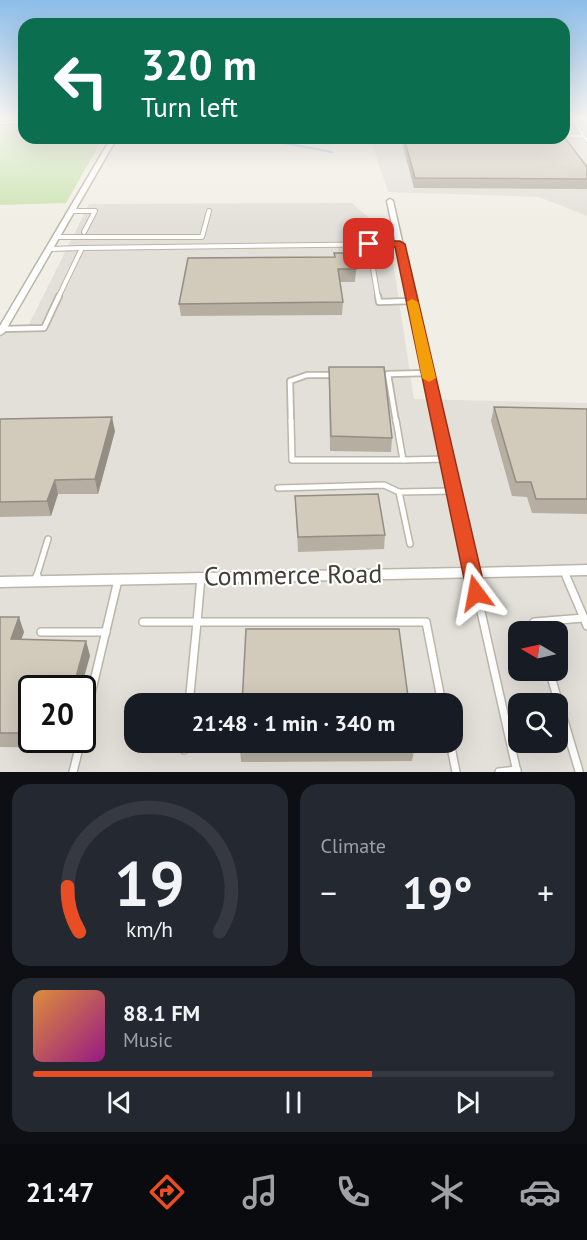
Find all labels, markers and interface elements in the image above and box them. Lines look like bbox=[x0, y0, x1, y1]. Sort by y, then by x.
text: 320 m bbox=[141, 37, 257, 92]
icon: left bbox=[42, 42, 120, 120]
text: Turn left bbox=[141, 90, 238, 124]
pin bbox=[343, 218, 394, 269]
icon: arrive bbox=[352, 227, 385, 260]
street label: Commerce Road bbox=[203, 556, 383, 593]
position arrow bbox=[444, 561, 508, 625]
north arrow bbox=[508, 621, 568, 681]
map controls bbox=[508, 621, 568, 753]
speed limit sign: 20 bbox=[18, 675, 96, 753]
button: search bbox=[508, 693, 568, 753]
text: 21:48 · 1 min · 340 m bbox=[192, 709, 395, 737]
text: Climate bbox=[321, 833, 386, 859]
text: 19 bbox=[114, 842, 185, 923]
text: 19° bbox=[402, 863, 473, 921]
text: − bbox=[321, 871, 337, 914]
text: + bbox=[537, 871, 554, 914]
text: km/h bbox=[126, 915, 173, 943]
text: 88.1 FM bbox=[123, 999, 200, 1027]
text: Music bbox=[123, 1027, 172, 1053]
icon: previous bbox=[103, 1086, 136, 1119]
icon: pause bbox=[277, 1086, 310, 1119]
icon: next bbox=[451, 1086, 484, 1119]
icon: directions bbox=[146, 1171, 188, 1213]
icon: music bbox=[239, 1171, 281, 1213]
icon: phone bbox=[332, 1171, 374, 1213]
icon: climate bbox=[426, 1171, 468, 1213]
icon: car bbox=[519, 1171, 561, 1213]
text: 21:47 bbox=[26, 1175, 94, 1209]

